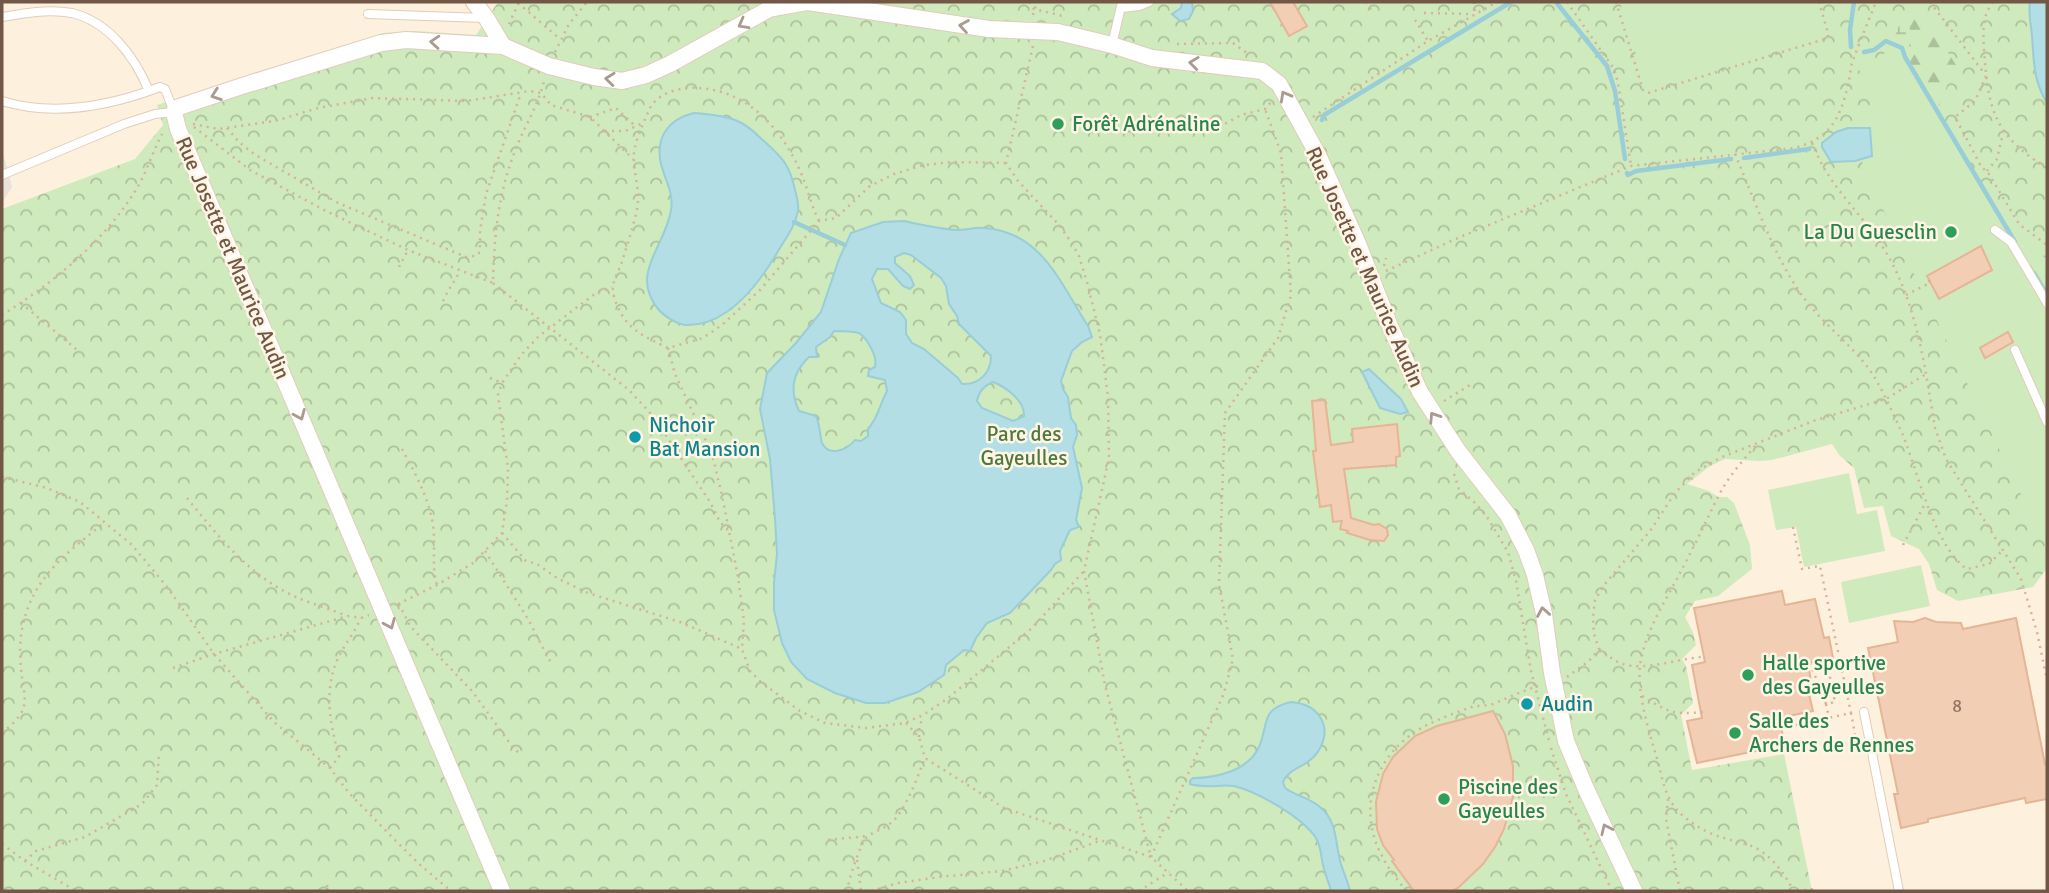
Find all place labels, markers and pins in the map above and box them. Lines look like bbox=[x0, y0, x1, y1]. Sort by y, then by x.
place label: Forêt Adrénaline bbox=[1072, 111, 1221, 137]
marker: Forêt Adrénaline bbox=[1050, 116, 1066, 132]
place label: La Du Guesclin bbox=[1804, 219, 1937, 245]
marker: La Du Guesclin bbox=[1943, 224, 1959, 240]
place label: Nichoir Bat Mansion bbox=[649, 412, 760, 462]
marker: Nichoir Bat Mansion bbox=[627, 429, 643, 445]
place label: Halle sportive des Gayeulles bbox=[1762, 650, 1886, 700]
marker: Halle sportive des Gayeulles bbox=[1740, 667, 1756, 683]
place label: Audin bbox=[1541, 691, 1593, 717]
marker: Audin bbox=[1519, 696, 1535, 712]
place label: Salle des Archers de Rennes bbox=[1749, 708, 1914, 758]
marker: Salle des Archers de Rennes bbox=[1727, 725, 1743, 741]
place label: Piscine des Gayeulles bbox=[1458, 774, 1558, 824]
marker: Piscine des Gayeulles bbox=[1436, 791, 1452, 807]

